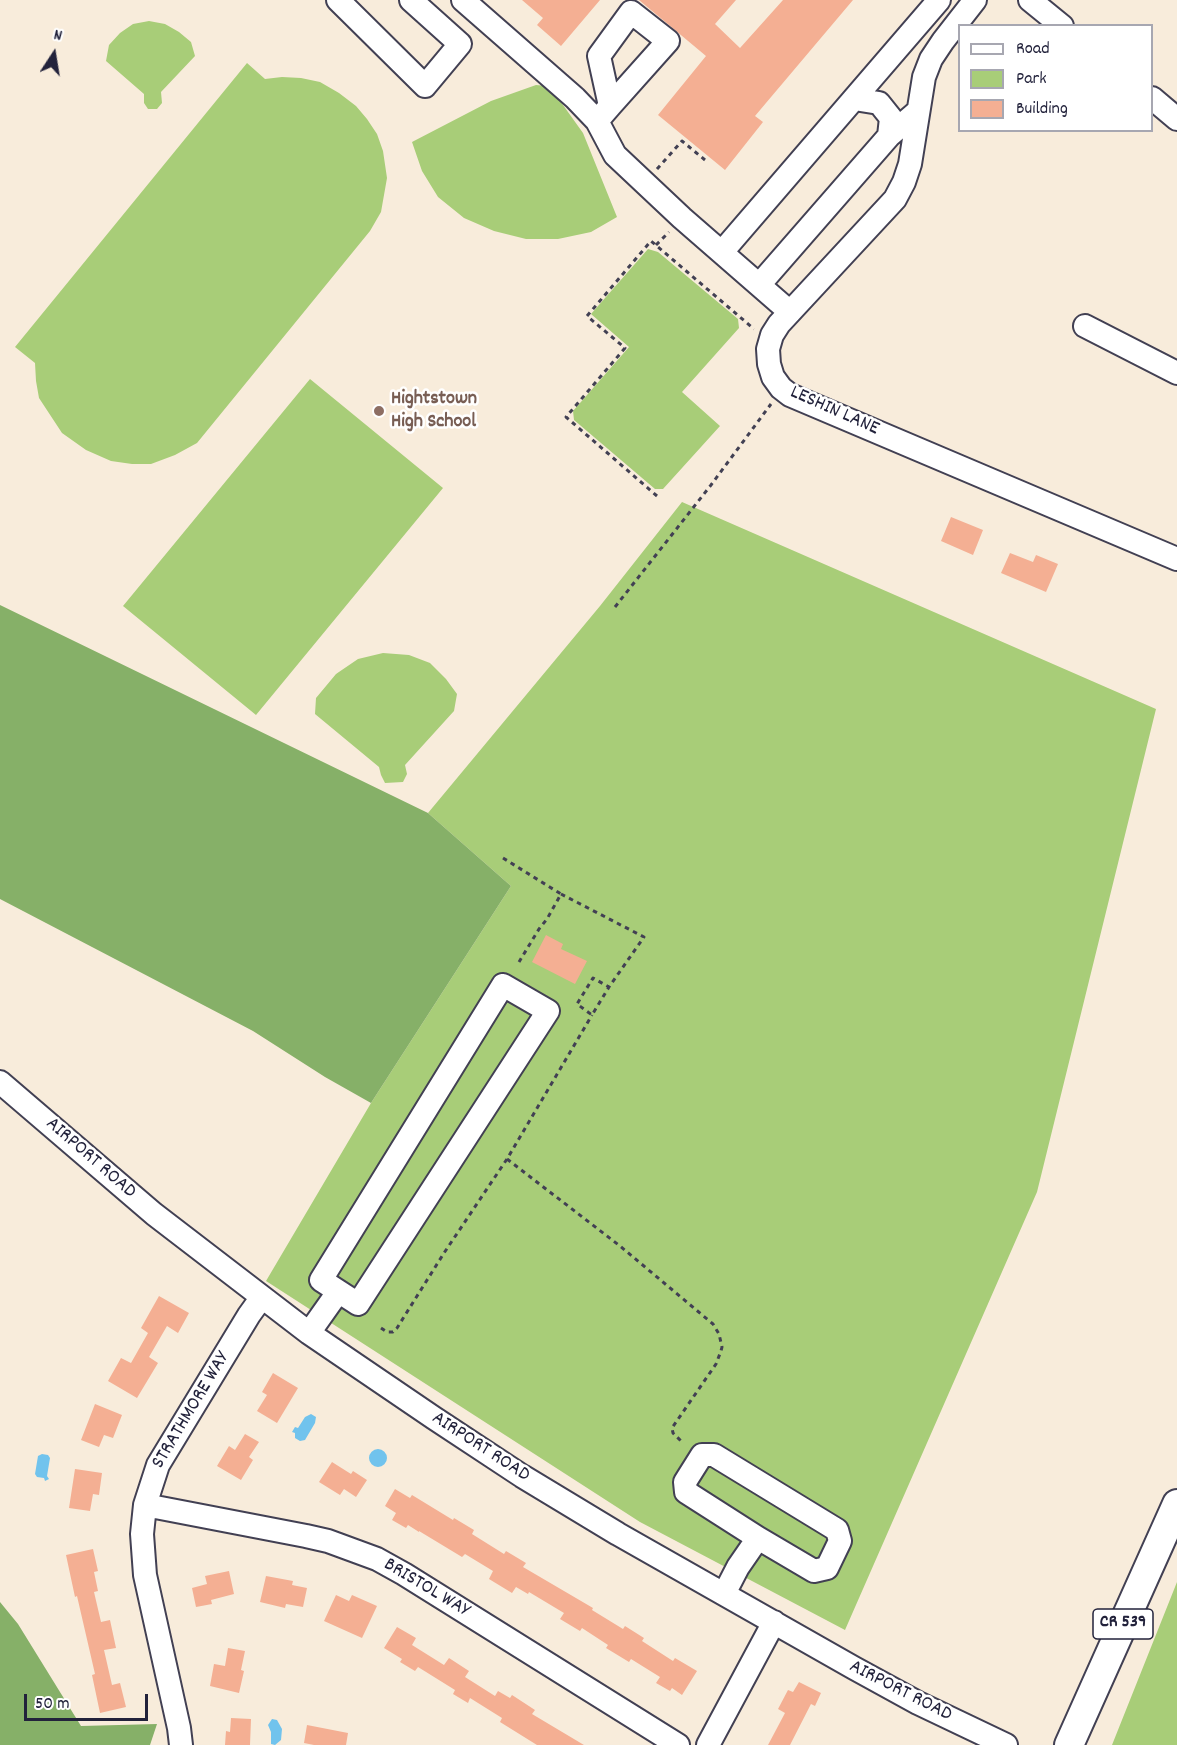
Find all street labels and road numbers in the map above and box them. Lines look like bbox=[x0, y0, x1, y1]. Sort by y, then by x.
street label: LESHIN LANE bbox=[786, 382, 882, 442]
street label: AIRPORT ROAD bbox=[40, 1113, 140, 1205]
street label: STRATHMORE WAY bbox=[148, 1348, 236, 1474]
street label: AIRPORT ROAD bbox=[426, 1407, 534, 1489]
street label: BRISTOL WAY bbox=[379, 1554, 473, 1624]
road number: CR 539 bbox=[1093, 1609, 1153, 1639]
street label: AIRPORT ROAD bbox=[845, 1656, 955, 1728]

